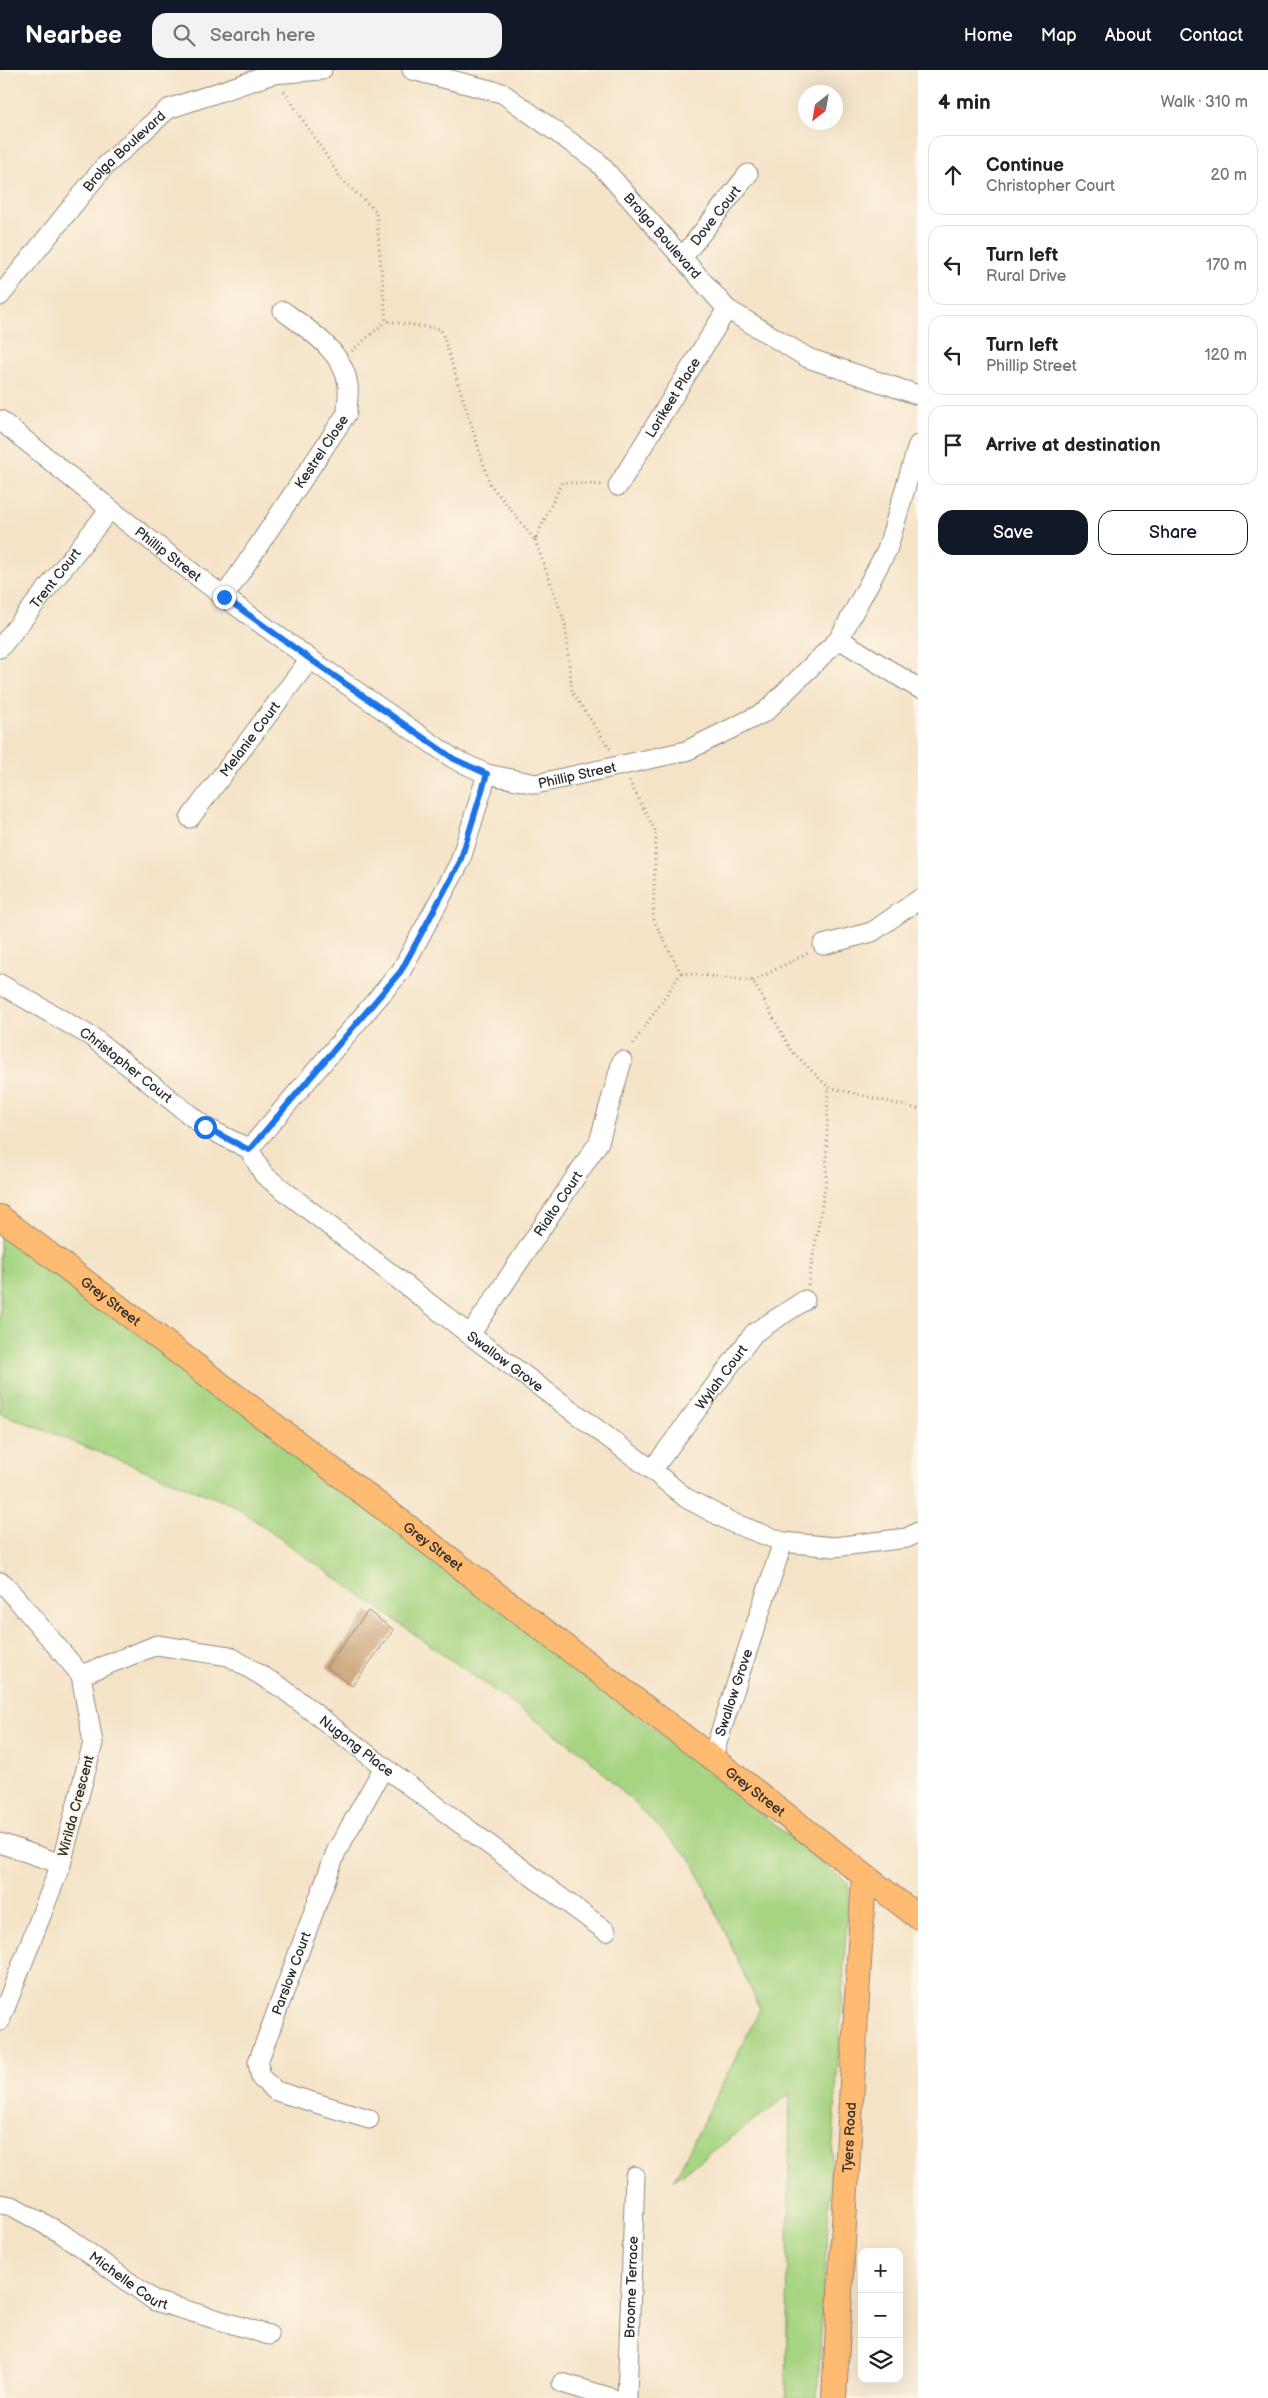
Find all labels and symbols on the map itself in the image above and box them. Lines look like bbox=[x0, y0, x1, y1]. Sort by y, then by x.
north arrow bbox=[798, 85, 843, 130]
street label: Brolga Boulevard bbox=[79, 107, 169, 195]
street label: Dove Court bbox=[687, 182, 745, 249]
street label: Brolga Boulevard bbox=[620, 189, 705, 282]
street label: Lorikeet Place bbox=[641, 354, 704, 441]
street label: Kestrel Close bbox=[291, 412, 352, 491]
street label: Phillip Street bbox=[132, 523, 205, 585]
street label: Trent Court bbox=[26, 544, 85, 612]
route end bbox=[213, 586, 236, 609]
street label: Melanie Court bbox=[216, 697, 284, 780]
street label: Phillip Street bbox=[536, 758, 618, 792]
street label: Christopher Court bbox=[77, 1023, 176, 1107]
route start bbox=[194, 1116, 217, 1139]
street label: Rialto Court bbox=[530, 1167, 586, 1240]
street label: Grey Street bbox=[77, 1273, 145, 1330]
street label: Swallow Grove bbox=[464, 1327, 547, 1395]
street label: Wylah Court bbox=[692, 1341, 751, 1413]
street label: Grey Street bbox=[400, 1518, 467, 1575]
street label: Swallow Grove bbox=[711, 1647, 756, 1738]
street label: Nugong Place bbox=[316, 1712, 397, 1780]
street label: Wirilda Crescent bbox=[54, 1753, 98, 1859]
street label: Grey Street bbox=[722, 1763, 789, 1820]
street label: Parslow Court bbox=[268, 1929, 314, 2017]
street label: Tyers Road bbox=[838, 2102, 859, 2173]
street label: Broome Terrace bbox=[621, 2236, 641, 2339]
street label: Michelle Court bbox=[86, 2248, 171, 2313]

